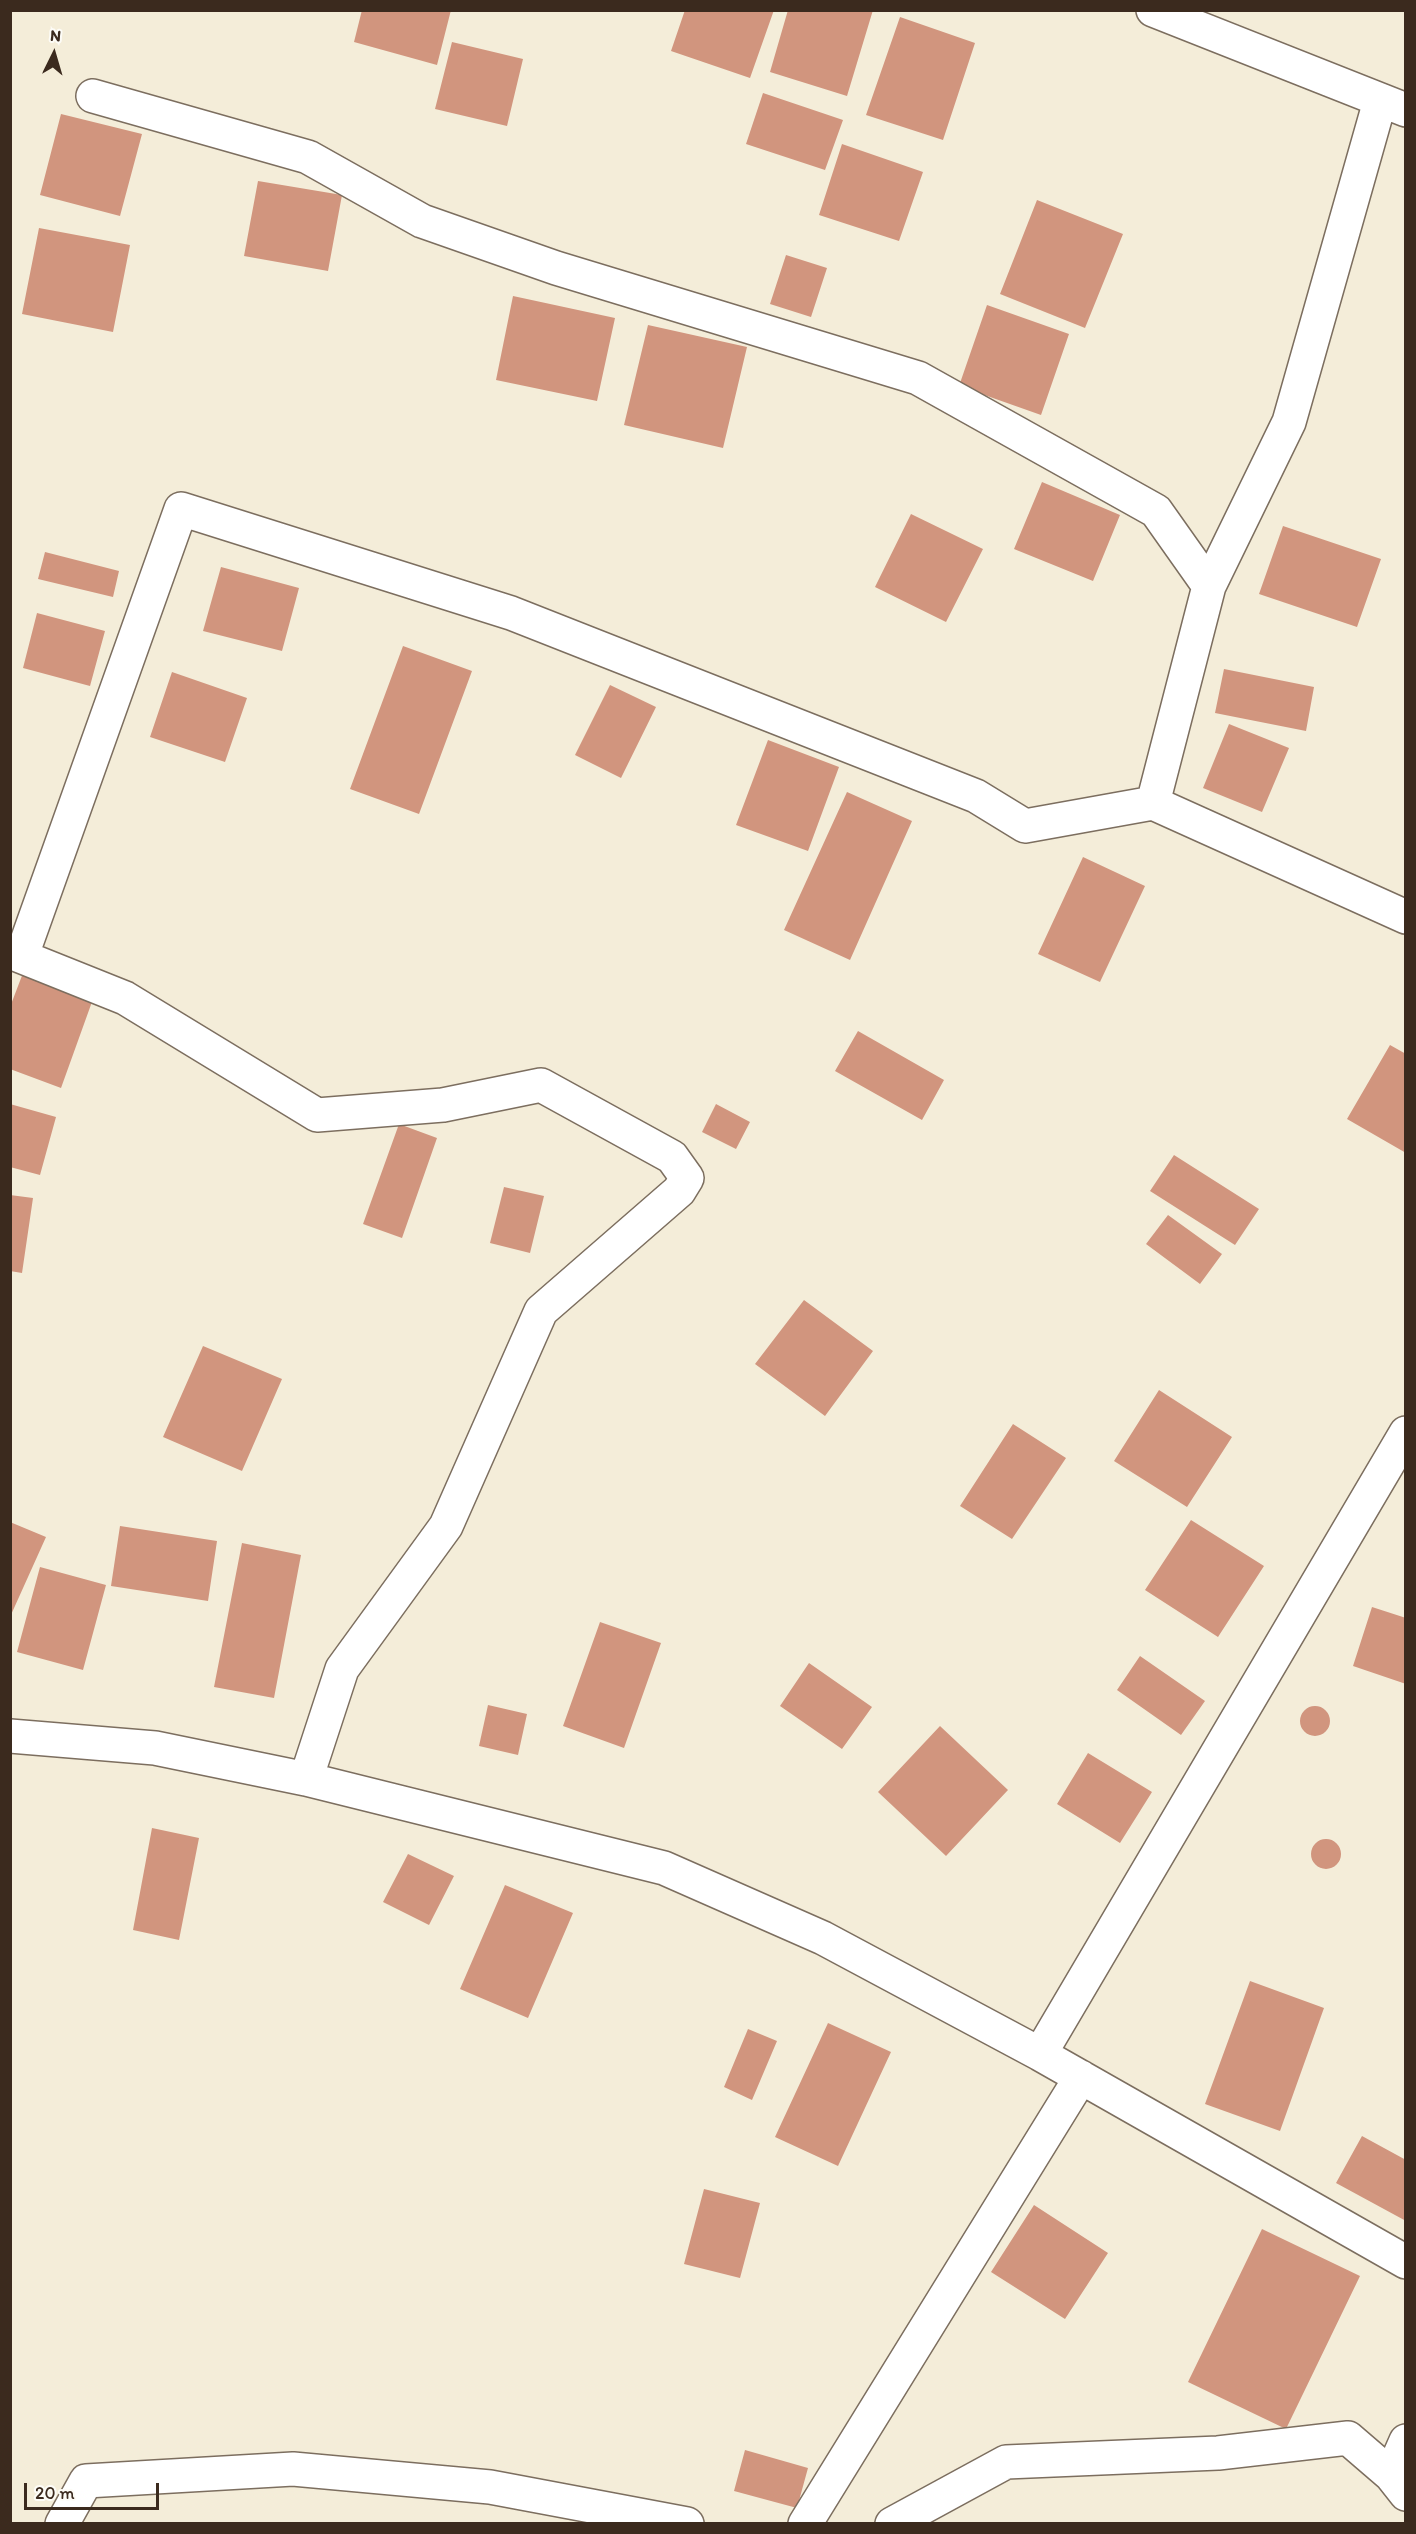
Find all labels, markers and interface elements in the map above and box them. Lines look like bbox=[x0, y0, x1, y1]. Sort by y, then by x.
north arrow bbox=[24, 24, 84, 84]
text: N bbox=[49, 26, 62, 46]
scale bar bbox=[27, 2471, 162, 2509]
text: 20 m bbox=[35, 2482, 75, 2504]

